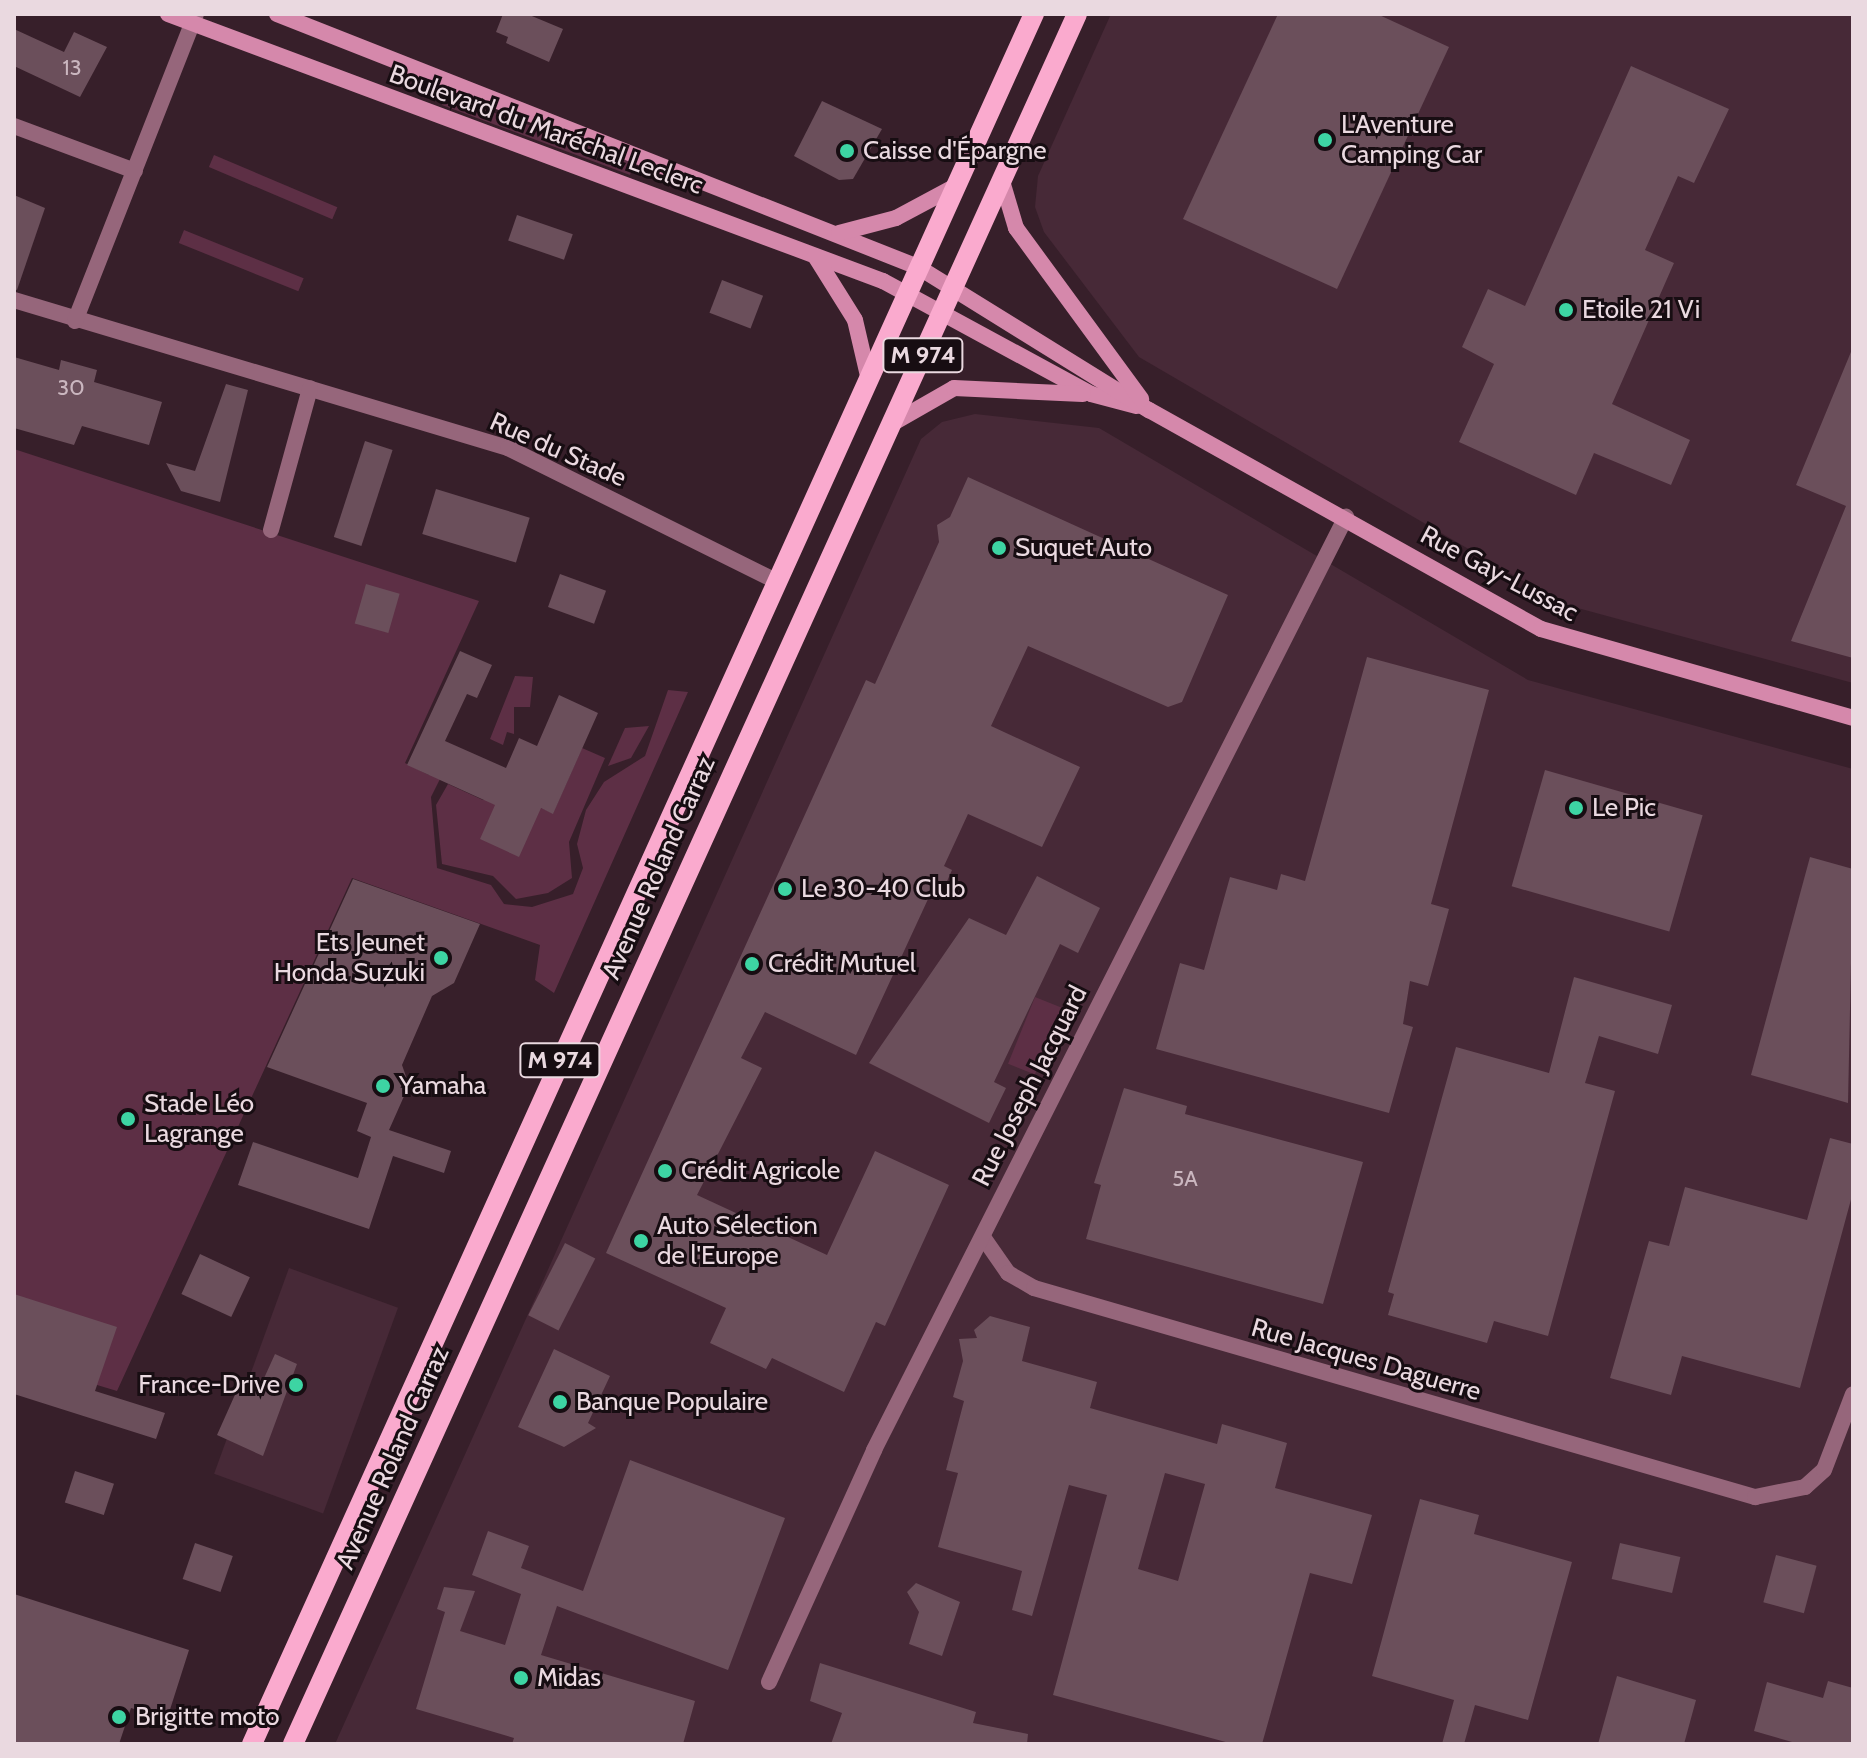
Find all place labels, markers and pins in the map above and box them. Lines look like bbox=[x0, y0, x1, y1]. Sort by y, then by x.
place label: L'Aventure Camping Car bbox=[1341, 109, 1482, 170]
marker: L'Aventure Camping Car bbox=[1316, 131, 1334, 149]
place label: Caisse d'Épargne bbox=[863, 135, 1047, 167]
marker: Caisse d'Épargne bbox=[838, 142, 856, 160]
place label: Etoile 21 Vi bbox=[1582, 294, 1700, 326]
marker: Etoile 21 Vi bbox=[1557, 301, 1575, 319]
place label: Suquet Auto bbox=[1015, 532, 1152, 564]
marker: Suquet Auto bbox=[990, 539, 1008, 557]
place label: Le Pic bbox=[1592, 792, 1656, 824]
marker: Le Pic bbox=[1567, 799, 1585, 817]
place label: Le 30-40 Club bbox=[801, 873, 965, 905]
marker: Le 30-40 Club bbox=[776, 880, 794, 898]
place label: Ets Jeunet Honda Suzuki bbox=[274, 927, 425, 988]
place label: Crédit Mutuel bbox=[768, 948, 916, 980]
marker: Ets Jeunet Honda Suzuki bbox=[432, 949, 450, 967]
marker: Crédit Mutuel bbox=[743, 955, 761, 973]
place label: Yamaha bbox=[399, 1070, 486, 1102]
marker: Yamaha bbox=[374, 1077, 392, 1095]
place label: Stade Léo Lagrange bbox=[144, 1088, 254, 1150]
marker: Stade Léo Lagrange bbox=[119, 1110, 137, 1128]
place label: Crédit Agricole bbox=[681, 1155, 840, 1187]
marker: Crédit Agricole bbox=[656, 1162, 674, 1180]
place label: Auto Sélection de l'Europe bbox=[657, 1210, 818, 1272]
marker: Auto Sélection de l'Europe bbox=[632, 1232, 650, 1250]
place label: France-Drive bbox=[138, 1369, 280, 1401]
marker: France-Drive bbox=[287, 1376, 305, 1394]
place label: Banque Populaire bbox=[576, 1386, 768, 1418]
marker: Banque Populaire bbox=[551, 1393, 569, 1411]
place label: Midas bbox=[537, 1662, 601, 1694]
marker: Midas bbox=[512, 1669, 530, 1687]
place label: Brigitte moto bbox=[135, 1701, 280, 1733]
marker: Brigitte moto bbox=[110, 1708, 128, 1726]

